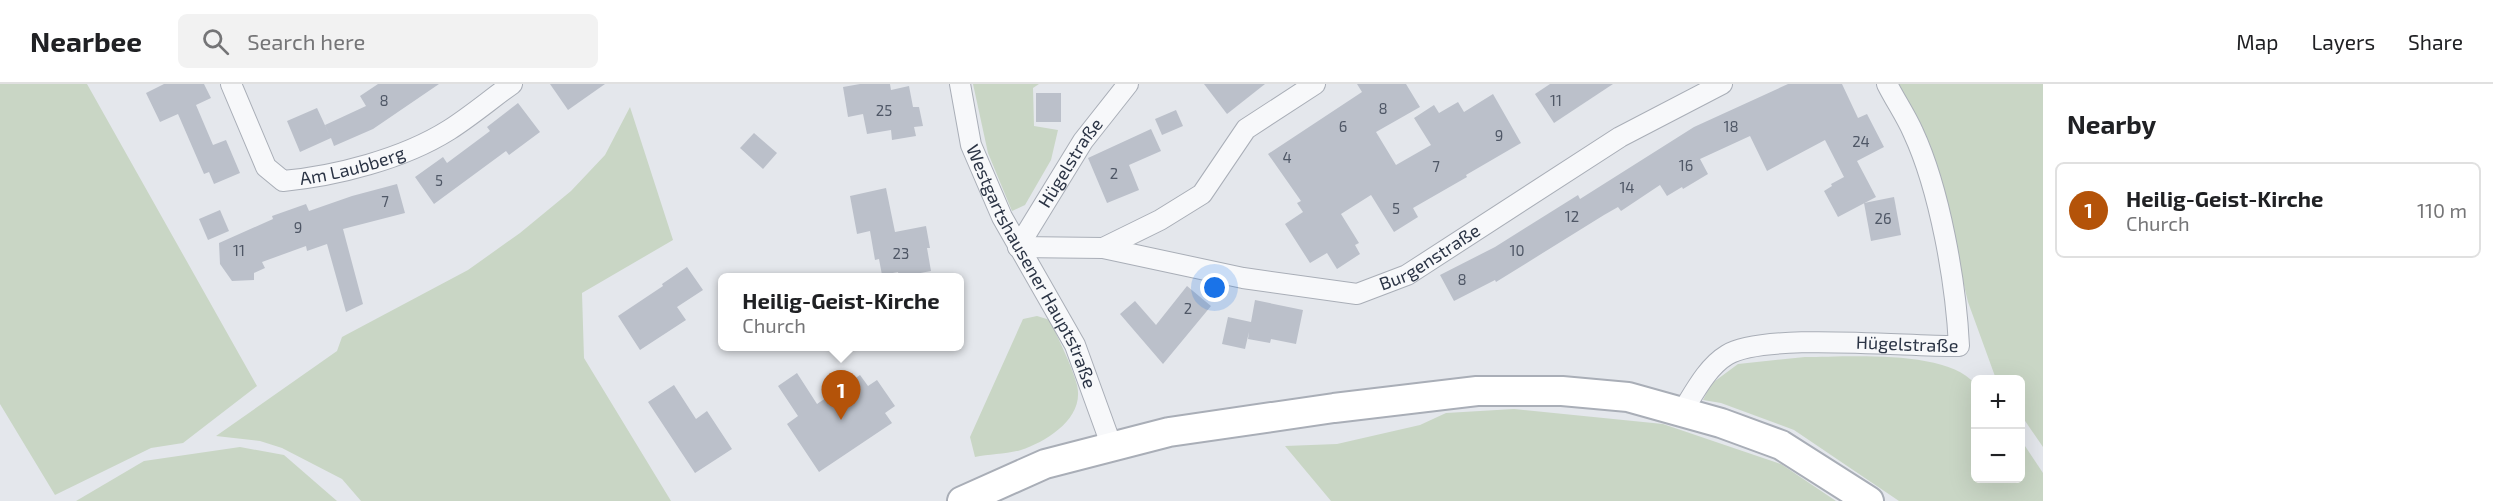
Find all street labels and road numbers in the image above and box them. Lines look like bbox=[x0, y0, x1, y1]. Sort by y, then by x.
street label: Hügelstraße bbox=[1033, 113, 1107, 211]
street label: Am Laubberg bbox=[298, 141, 408, 189]
street label: Westgartshausener Hauptstraße bbox=[962, 141, 1102, 391]
street label: Burgenstraße bbox=[1376, 219, 1484, 295]
street label: Hügelstraße bbox=[1856, 331, 1958, 356]

